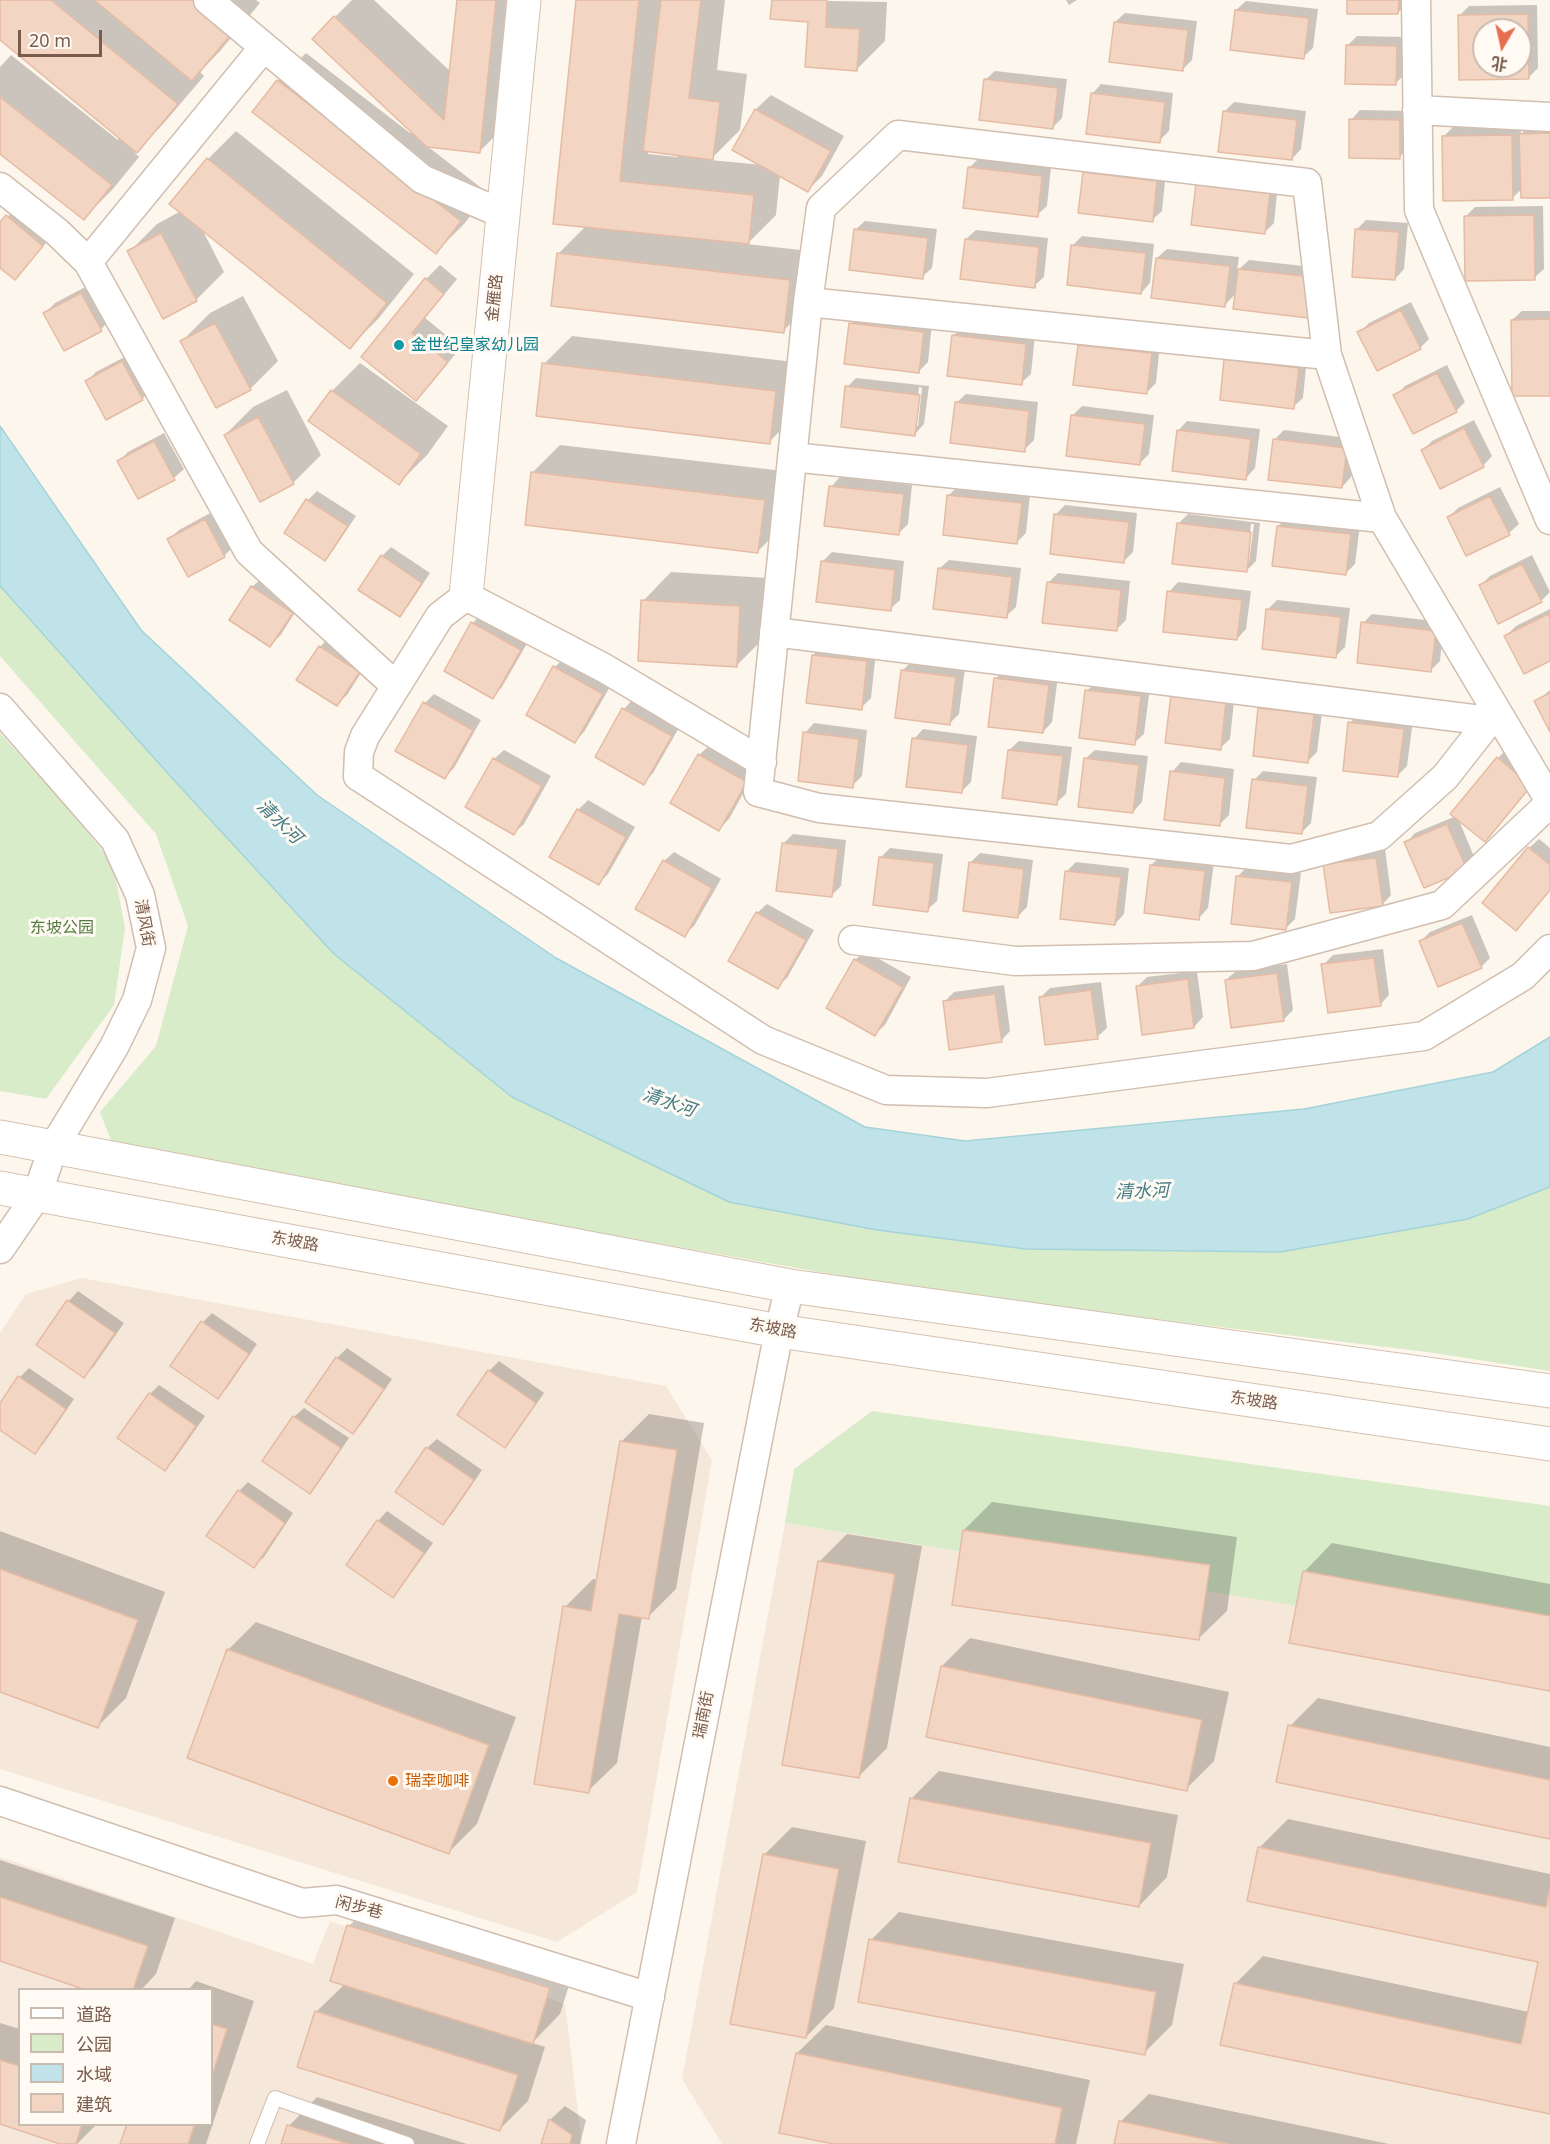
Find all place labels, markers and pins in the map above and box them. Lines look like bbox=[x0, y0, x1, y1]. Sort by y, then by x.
place label: 金世纪皇家幼儿园 bbox=[411, 335, 539, 355]
marker: 金世纪皇家幼儿园 bbox=[392, 338, 406, 352]
place label: 瑞幸咖啡 bbox=[405, 1771, 469, 1791]
marker: 瑞幸咖啡 bbox=[386, 1774, 400, 1788]

